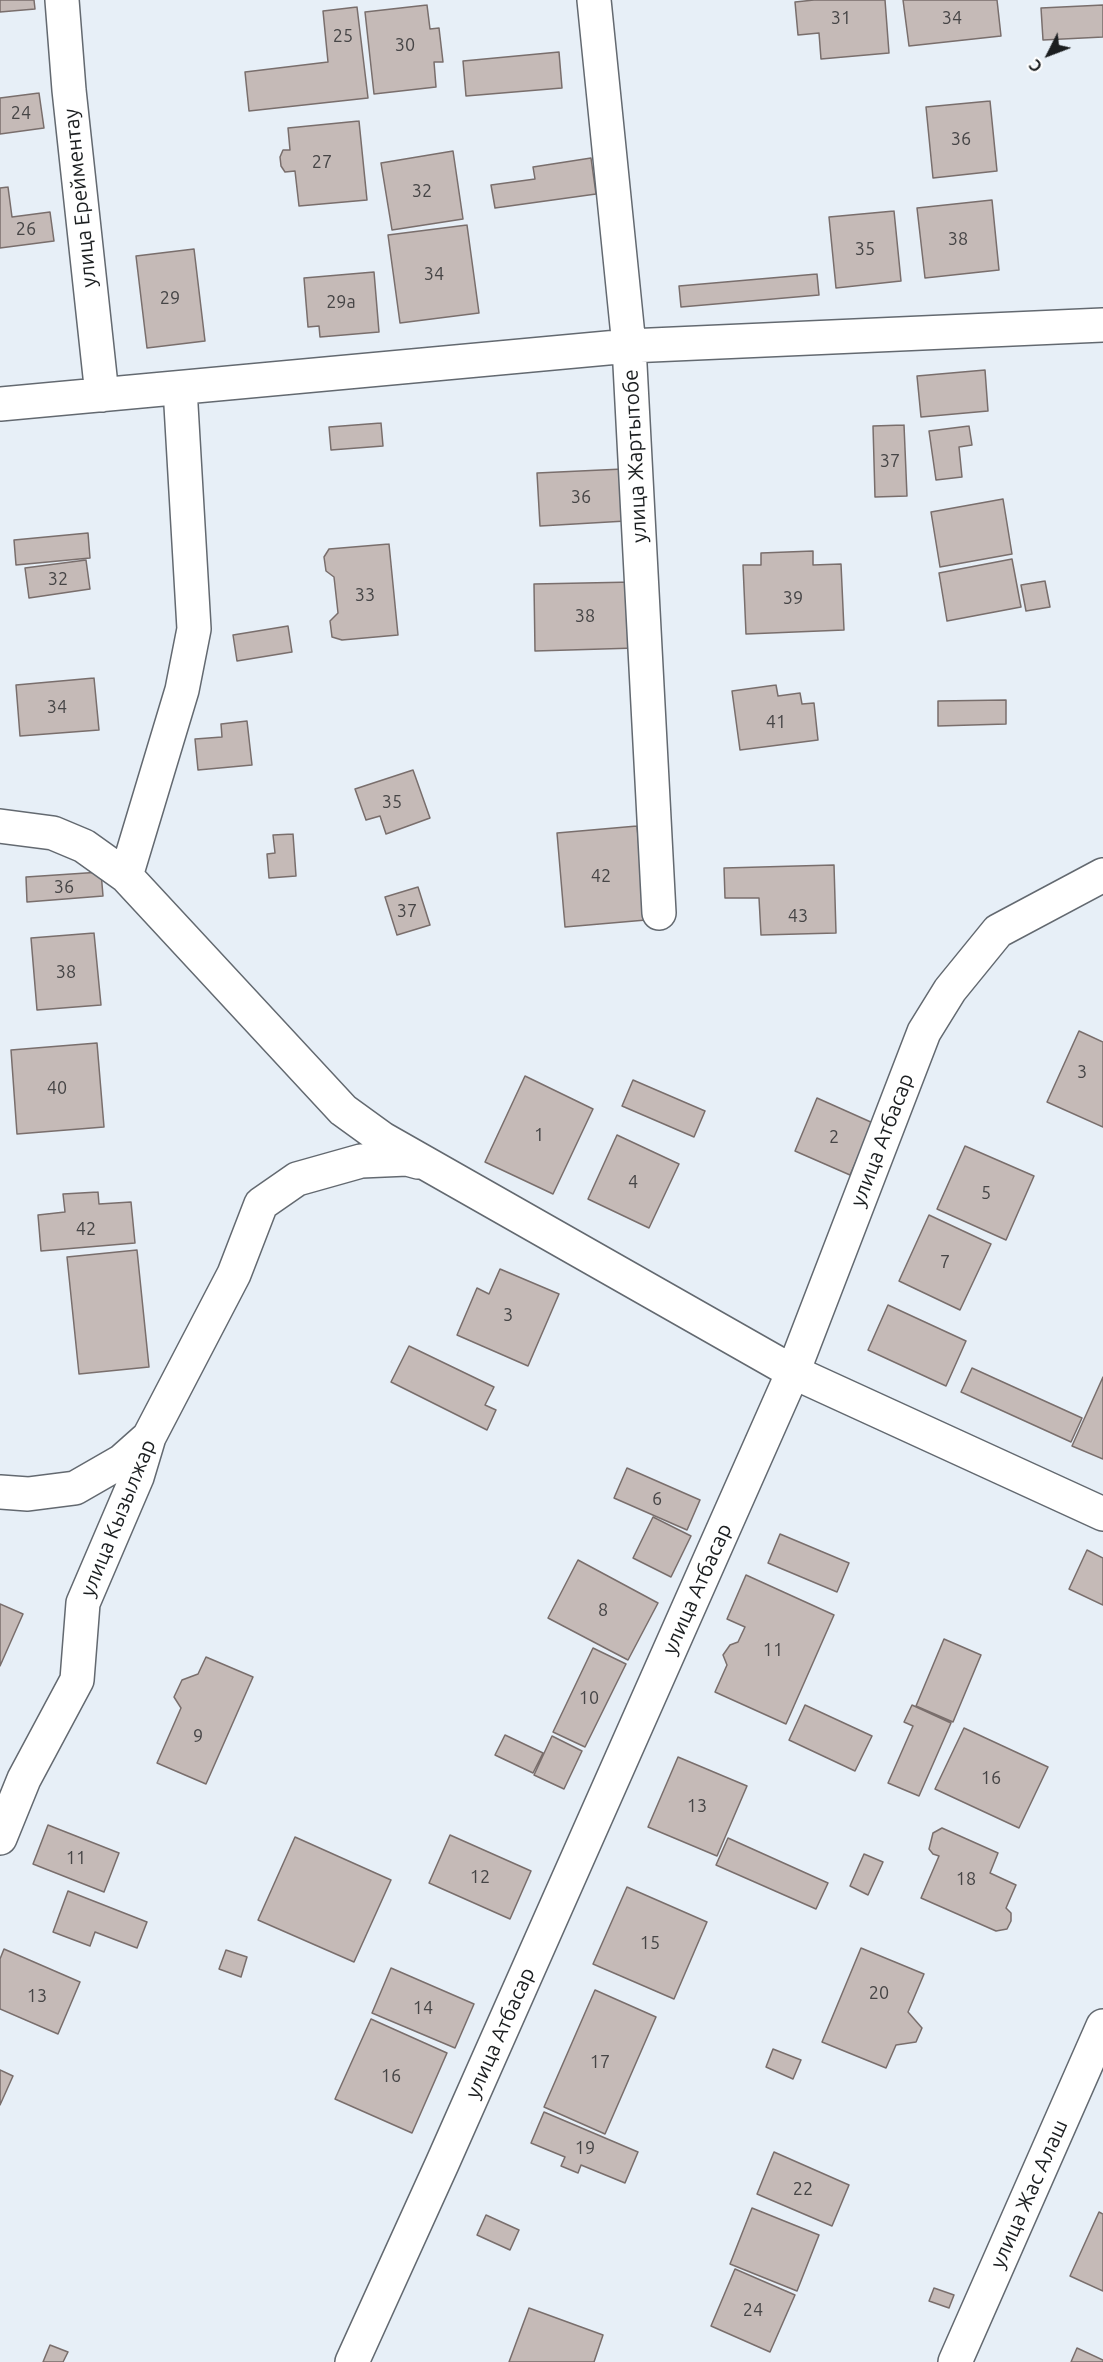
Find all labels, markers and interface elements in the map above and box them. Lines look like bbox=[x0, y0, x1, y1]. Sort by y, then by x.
house number: 31 bbox=[831, 7, 851, 29]
house number: 34 bbox=[942, 7, 962, 29]
north arrow bbox=[1019, 24, 1079, 84]
house number: 25 bbox=[333, 25, 353, 47]
house number: 30 bbox=[395, 34, 415, 56]
text: С bbox=[1026, 56, 1046, 76]
house number: 24 bbox=[11, 102, 31, 124]
street label: улица Ерейментау bbox=[58, 107, 102, 289]
house number: 36 bbox=[951, 128, 971, 150]
house number: 27 bbox=[312, 151, 332, 173]
house number: 32 bbox=[412, 180, 432, 202]
house number: 26 bbox=[16, 218, 36, 240]
house number: 38 bbox=[948, 228, 968, 250]
house number: 35 bbox=[855, 238, 875, 260]
house number: 34 bbox=[424, 263, 444, 285]
house number: 29 bbox=[160, 287, 180, 309]
house number: 29а bbox=[326, 291, 356, 313]
street label: улица Жартытобе bbox=[618, 369, 652, 543]
house number: 37 bbox=[880, 450, 900, 472]
house number: 36 bbox=[571, 486, 591, 508]
house number: 32 bbox=[48, 568, 68, 590]
house number: 33 bbox=[355, 584, 375, 606]
house number: 39 bbox=[783, 587, 803, 609]
house number: 38 bbox=[575, 605, 595, 627]
house number: 34 bbox=[47, 696, 67, 718]
house number: 41 bbox=[766, 711, 786, 733]
house number: 35 bbox=[382, 791, 402, 813]
house number: 42 bbox=[591, 865, 611, 887]
house number: 36 bbox=[54, 876, 74, 898]
house number: 37 bbox=[397, 900, 417, 922]
house number: 43 bbox=[788, 905, 808, 927]
house number: 38 bbox=[56, 961, 76, 983]
house number: 3 bbox=[1077, 1061, 1087, 1083]
street label: улица Атбасар bbox=[845, 1070, 919, 1210]
house number: 40 bbox=[47, 1077, 67, 1099]
house number: 1 bbox=[534, 1124, 544, 1146]
house number: 2 bbox=[829, 1126, 839, 1148]
house number: 4 bbox=[628, 1171, 638, 1193]
house number: 5 bbox=[981, 1182, 991, 1204]
house number: 42 bbox=[76, 1218, 96, 1240]
house number: 7 bbox=[940, 1251, 950, 1273]
house number: 3 bbox=[503, 1304, 513, 1326]
street label: улица Кызылжар bbox=[75, 1436, 161, 1600]
house number: 6 bbox=[652, 1488, 662, 1510]
street label: улица Атбасар bbox=[657, 1520, 737, 1658]
house number: 8 bbox=[598, 1599, 608, 1621]
house number: 11 bbox=[763, 1639, 783, 1661]
house number: 10 bbox=[579, 1687, 599, 1709]
house number: 9 bbox=[193, 1725, 203, 1747]
house number: 16 bbox=[981, 1767, 1001, 1789]
house number: 13 bbox=[687, 1795, 707, 1817]
house number: 11 bbox=[66, 1847, 86, 1869]
house number: 12 bbox=[470, 1866, 490, 1888]
house number: 18 bbox=[956, 1868, 976, 1890]
house number: 15 bbox=[640, 1932, 660, 1954]
street label: улица Атбасар bbox=[460, 1964, 540, 2102]
house number: 20 bbox=[869, 1982, 889, 2004]
house number: 13 bbox=[27, 1985, 47, 2007]
house number: 14 bbox=[413, 1997, 433, 2019]
house number: 17 bbox=[590, 2051, 610, 2073]
house number: 16 bbox=[381, 2065, 401, 2087]
street label: улица Жас Алаш bbox=[985, 2116, 1073, 2272]
house number: 19 bbox=[575, 2137, 595, 2159]
house number: 22 bbox=[793, 2178, 813, 2200]
house number: 24 bbox=[743, 2299, 763, 2321]

